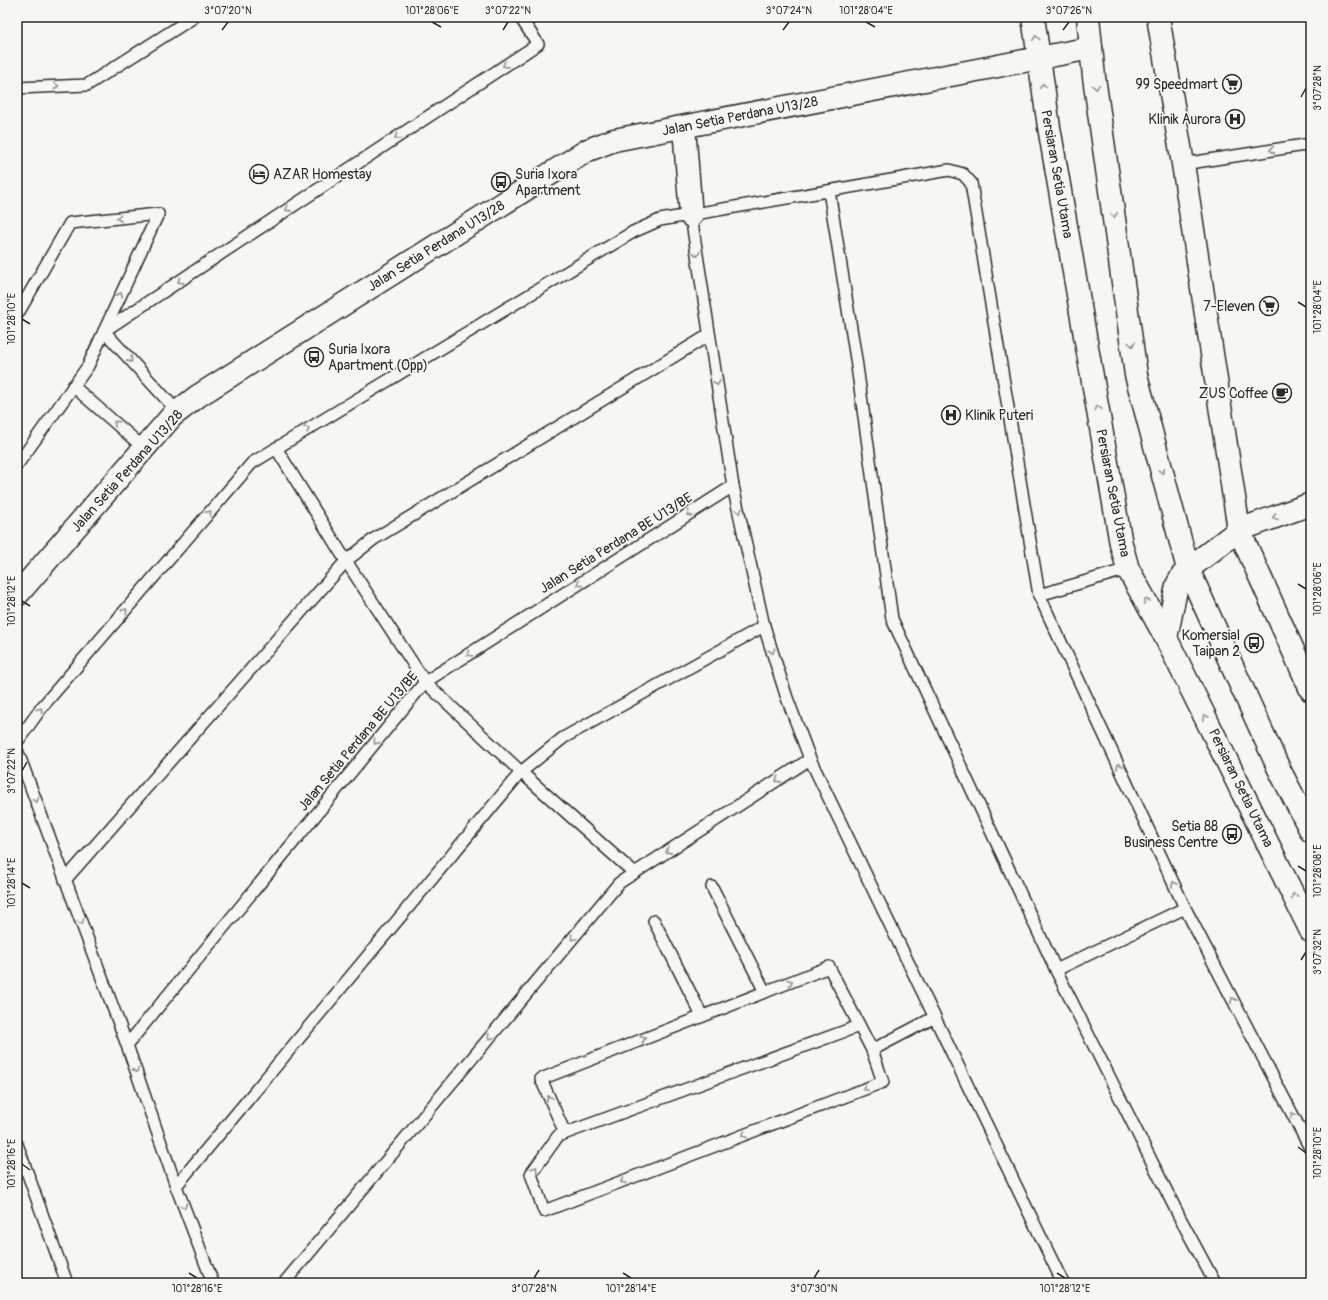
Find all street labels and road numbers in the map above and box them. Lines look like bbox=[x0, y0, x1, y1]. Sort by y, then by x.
street label: Jalan Setia Perdana U13/28 bbox=[661, 93, 819, 139]
street label: Persiaran Setia Utama bbox=[1037, 108, 1077, 240]
street label: Jalan Setia Perdana U13/28 bbox=[364, 197, 508, 295]
street label: Jalan Setia Perdana U13/28 bbox=[68, 406, 186, 536]
street label: Persiaran Setia Utama bbox=[1092, 428, 1134, 558]
street label: Jalan Setia Perdana BE U13/BE bbox=[536, 489, 696, 597]
street label: Jalan Setia Perdana BE U13/BE bbox=[295, 668, 421, 814]
street label: Persiaran Setia Utama bbox=[1205, 726, 1277, 850]

